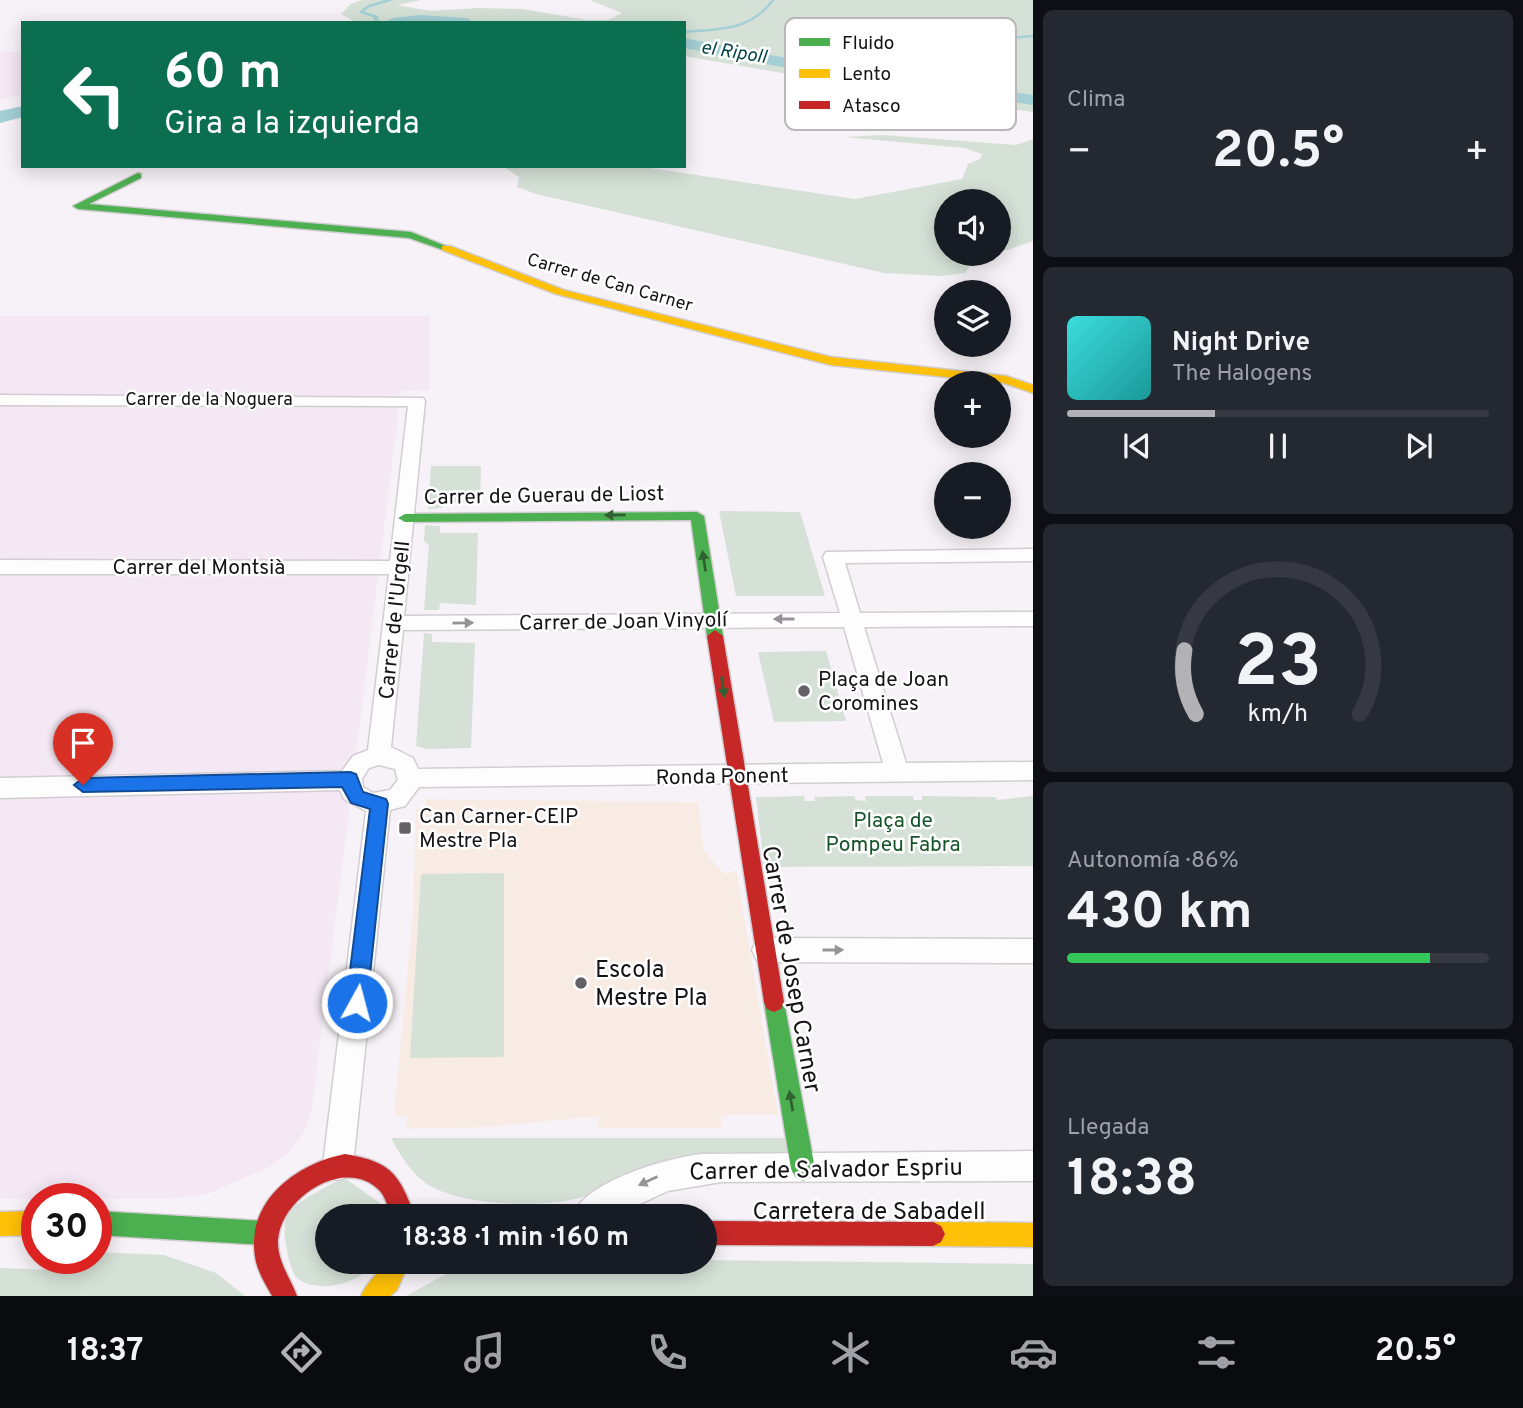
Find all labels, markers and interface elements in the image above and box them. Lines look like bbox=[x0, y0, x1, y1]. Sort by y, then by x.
legend bbox=[785, 18, 1016, 130]
text: Fluido bbox=[842, 32, 894, 56]
water label: el Ripoll bbox=[699, 36, 769, 70]
text: 60 m bbox=[164, 44, 282, 106]
icon: left bbox=[49, 49, 140, 140]
text: Lento bbox=[842, 63, 891, 87]
text: Clima bbox=[1067, 86, 1125, 115]
text: Atasco bbox=[842, 95, 901, 119]
text: Gira a la izquierda bbox=[164, 105, 420, 145]
text: 20.5° bbox=[1212, 120, 1344, 186]
text: − bbox=[1067, 129, 1092, 178]
text: + bbox=[1464, 129, 1489, 178]
map controls bbox=[934, 189, 1011, 539]
button: sound bbox=[934, 189, 1011, 266]
street label: Carrer de Can Carner bbox=[524, 249, 695, 318]
button: layers bbox=[934, 280, 1011, 357]
text: Night Drive bbox=[1172, 327, 1310, 360]
text: The Halogens bbox=[1172, 360, 1312, 389]
button: + bbox=[934, 371, 1011, 448]
street label: Carrer de la Noguera bbox=[125, 389, 293, 412]
icon: previous bbox=[1118, 427, 1156, 465]
icon: pause bbox=[1259, 427, 1297, 465]
icon: next bbox=[1400, 427, 1438, 465]
button: − bbox=[934, 462, 1011, 539]
street label: Carrer de Guerau de Liost bbox=[423, 481, 665, 512]
one-way arrow bbox=[604, 510, 626, 521]
street label: Carrer de l'Urgell bbox=[374, 539, 417, 701]
one-way arrow bbox=[698, 550, 709, 572]
street label: Carrer del Montsià bbox=[113, 555, 285, 582]
street label: Carrer de Joan Vinyolí bbox=[519, 607, 729, 638]
one-way arrow bbox=[772, 613, 794, 625]
one-way arrow bbox=[452, 617, 474, 628]
text: 23 bbox=[1234, 620, 1322, 712]
place label: Plaça de Joan Coromines bbox=[818, 667, 949, 718]
one-way arrow bbox=[718, 676, 729, 698]
marker: Plaça de Joan Coromines bbox=[796, 683, 812, 699]
text: km/h bbox=[1248, 699, 1308, 731]
pin bbox=[53, 713, 113, 785]
icon: arrive bbox=[64, 724, 102, 762]
street label: Ronda Ponent bbox=[655, 763, 789, 792]
place label: Can Carner-CEIP Mestre Pla bbox=[419, 804, 578, 855]
park label: Plaça de Pompeu Fabra bbox=[826, 808, 960, 859]
marker: Can Carner-CEIP Mestre Pla bbox=[397, 820, 413, 836]
street label: Carrer de Josep Carner bbox=[754, 844, 827, 1095]
text: Autonomía · 86% bbox=[1067, 847, 1239, 876]
text: 430 km bbox=[1067, 881, 1253, 947]
one-way arrow bbox=[822, 944, 844, 956]
place label: Escola Mestre Pla bbox=[595, 956, 707, 1014]
position arrow bbox=[320, 966, 394, 1040]
marker: Escola Mestre Pla bbox=[573, 975, 589, 991]
one-way arrow bbox=[785, 1090, 796, 1112]
text: Llegada bbox=[1067, 1114, 1149, 1143]
text: 18:38 bbox=[1067, 1148, 1197, 1214]
street label: Carrer de Salvador Espriu bbox=[689, 1154, 963, 1188]
one-way arrow bbox=[638, 1175, 658, 1187]
speed limit sign: 30 bbox=[21, 1183, 112, 1274]
street label: Carretera de Sabadell bbox=[752, 1198, 986, 1228]
text: 18:38 · 1 min · 160 m bbox=[403, 1222, 629, 1255]
icon: directions bbox=[277, 1328, 326, 1377]
icon: music bbox=[460, 1328, 509, 1377]
icon: phone bbox=[643, 1328, 692, 1377]
icon: climate bbox=[826, 1328, 875, 1377]
icon: car bbox=[1009, 1328, 1058, 1377]
icon: filters bbox=[1192, 1328, 1241, 1377]
text: 18:37 bbox=[67, 1332, 143, 1372]
text: 20.5° bbox=[1375, 1332, 1456, 1372]

